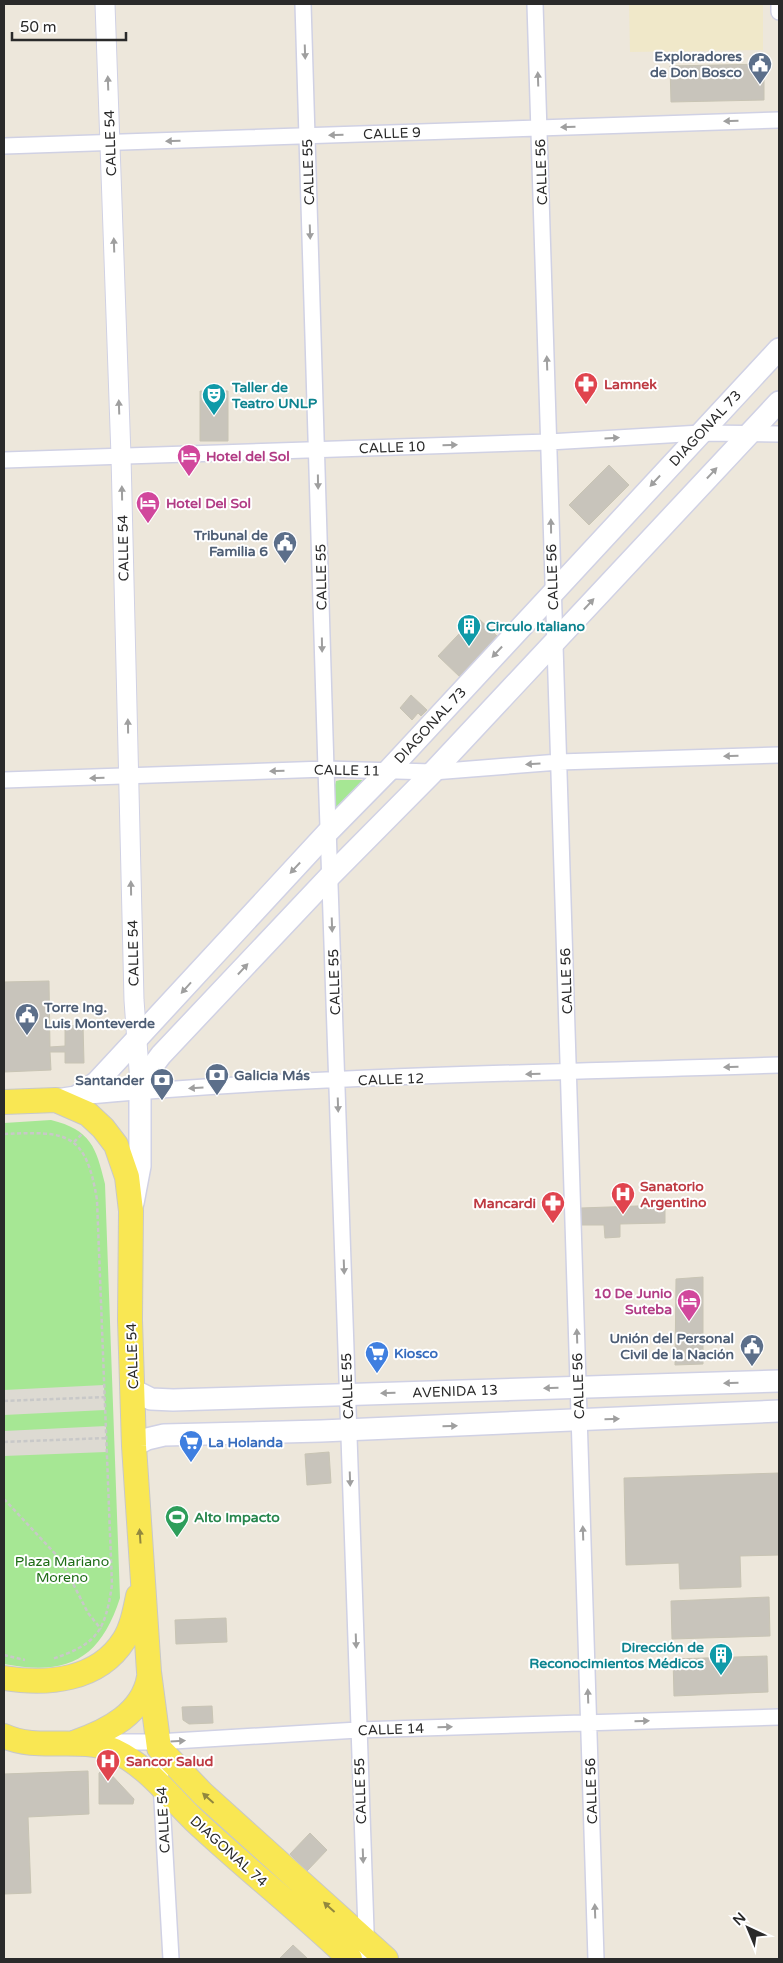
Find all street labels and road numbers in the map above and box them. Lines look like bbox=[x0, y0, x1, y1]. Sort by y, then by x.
street label: CALLE 54 bbox=[101, 109, 120, 176]
street label: CALLE 9 bbox=[363, 124, 421, 143]
street label: CALLE 55 bbox=[299, 138, 318, 205]
street label: CALLE 56 bbox=[532, 138, 551, 205]
street label: DIAGONAL 73 bbox=[666, 387, 745, 470]
street label: CALLE 10 bbox=[359, 438, 426, 457]
street label: CALLE 54 bbox=[114, 514, 133, 581]
street label: CALLE 56 bbox=[543, 543, 562, 610]
street label: CALLE 55 bbox=[312, 544, 331, 610]
street label: DIAGONAL 73 bbox=[391, 684, 470, 767]
street label: CALLE 11 bbox=[314, 761, 380, 780]
street label: CALLE 54 bbox=[124, 919, 143, 986]
street label: CALLE 56 bbox=[557, 947, 576, 1014]
street label: CALLE 55 bbox=[325, 948, 344, 1015]
street label: CALLE 12 bbox=[358, 1070, 425, 1089]
street label: CALLE 54 bbox=[123, 1322, 142, 1389]
street label: CALLE 55 bbox=[338, 1352, 357, 1419]
street label: CALLE 56 bbox=[569, 1352, 588, 1419]
street label: AVENIDA 13 bbox=[412, 1382, 498, 1401]
street label: CALLE 14 bbox=[358, 1720, 425, 1739]
street label: CALLE 55 bbox=[351, 1757, 370, 1824]
street label: CALLE 56 bbox=[582, 1757, 601, 1824]
street label: CALLE 54 bbox=[153, 1786, 174, 1854]
street label: DIAGONAL 74 bbox=[187, 1812, 271, 1891]

